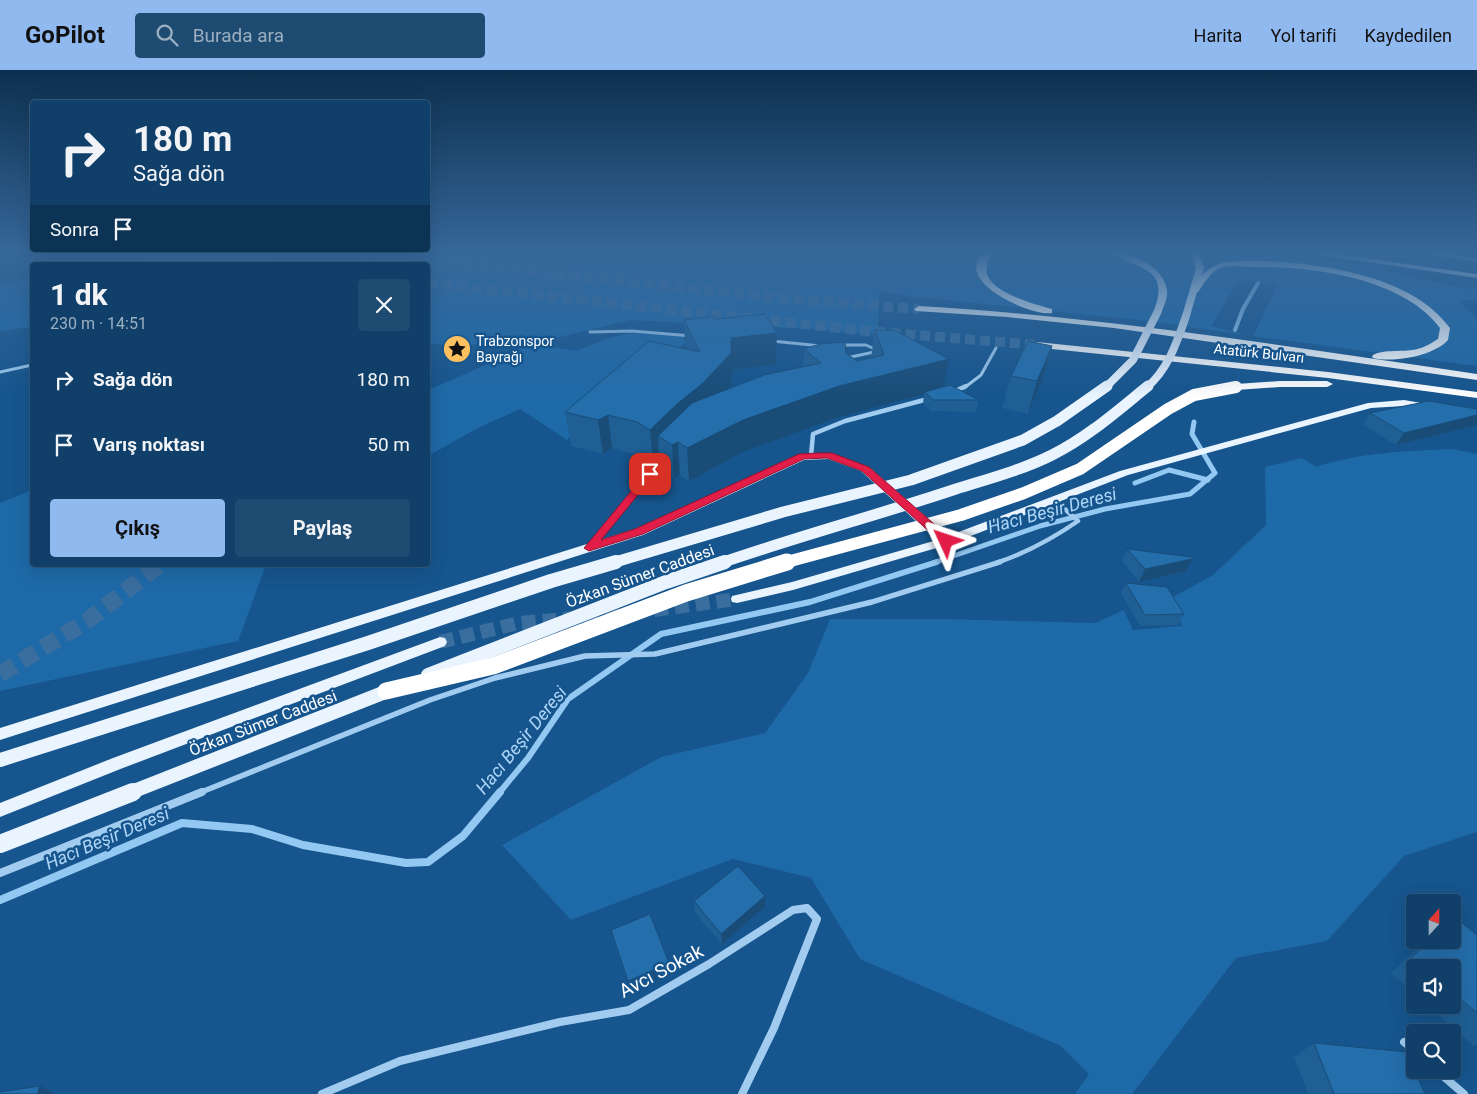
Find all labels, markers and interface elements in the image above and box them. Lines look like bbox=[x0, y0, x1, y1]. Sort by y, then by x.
search box bbox=[135, 13, 485, 58]
text: GoPilot bbox=[25, 21, 105, 49]
icon: search bbox=[153, 21, 181, 49]
text: Burada ara bbox=[193, 24, 284, 47]
text: Harita bbox=[1194, 25, 1242, 46]
text: Yol tarifi bbox=[1270, 25, 1337, 46]
text: Kaydedilen bbox=[1365, 25, 1452, 46]
text: 180 m bbox=[133, 119, 232, 160]
icon: right bbox=[50, 120, 115, 185]
text: Sağa dön bbox=[133, 161, 225, 186]
icon: arrive bbox=[109, 215, 137, 243]
text: Sonra bbox=[50, 218, 99, 241]
text: 1 dk bbox=[50, 277, 108, 312]
button: close bbox=[358, 279, 410, 331]
text: 230 m · 14:51 bbox=[50, 314, 147, 333]
place label: Trabzonspor Bayrağı bbox=[476, 333, 554, 365]
place icon: Trabzonspor Bayrağı bbox=[442, 334, 472, 364]
street label: Atatürk Bulvarı bbox=[1213, 340, 1305, 366]
icon: right bbox=[50, 366, 78, 394]
text: Sağa dön bbox=[93, 368, 173, 391]
text: 180 m bbox=[357, 368, 410, 391]
icon: arrive bbox=[50, 431, 78, 459]
text: Varış noktası bbox=[93, 433, 205, 456]
text: 50 m bbox=[367, 433, 410, 456]
pin bbox=[629, 453, 671, 495]
icon: arrive bbox=[636, 460, 664, 488]
water label: Hacı Beşir Deresi bbox=[985, 483, 1119, 537]
button: Çıkış bbox=[50, 499, 225, 557]
button: Paylaş bbox=[235, 499, 410, 557]
position arrow bbox=[919, 514, 971, 566]
street label: Özkan Sümer Caddesi bbox=[563, 540, 717, 612]
water label: Hacı Beşir Deresi bbox=[471, 681, 571, 798]
street label: Özkan Sümer Caddesi bbox=[186, 686, 340, 760]
water label: Hacı Beşir Deresi bbox=[42, 802, 173, 874]
north arrow bbox=[1406, 894, 1461, 949]
map controls bbox=[1406, 894, 1461, 1079]
street label: Avcı Sokak bbox=[615, 939, 707, 1003]
button: sound bbox=[1406, 959, 1461, 1014]
button: search bbox=[1406, 1024, 1461, 1079]

